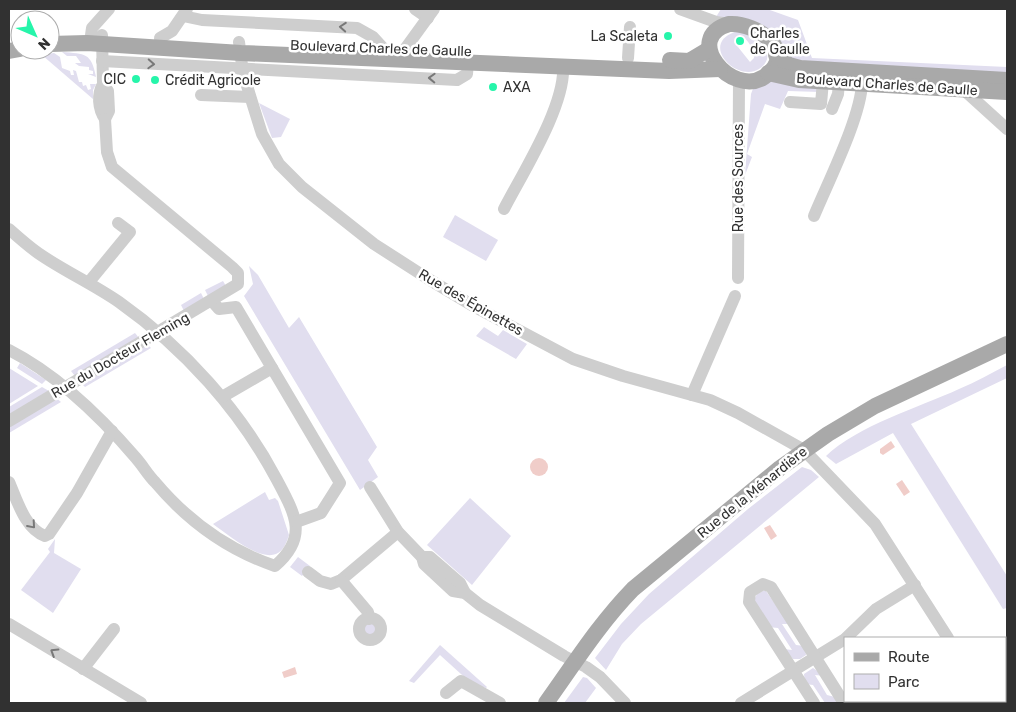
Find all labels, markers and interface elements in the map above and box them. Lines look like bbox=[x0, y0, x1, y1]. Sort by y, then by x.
north arrow bbox=[10, 10, 60, 60]
one-way arrow bbox=[338, 22, 346, 33]
place label: Charles de Gaulle bbox=[750, 25, 810, 58]
place label: La Scaleta bbox=[590, 28, 658, 45]
marker: La Scaleta bbox=[662, 30, 674, 42]
text: N bbox=[34, 34, 53, 53]
marker: Charles de Gaulle bbox=[734, 35, 746, 47]
street label: Boulevard Charles de Gaulle bbox=[290, 37, 472, 60]
one-way arrow bbox=[147, 58, 155, 69]
street label: Boulevard Charles de Gaulle bbox=[796, 70, 978, 99]
place label: CIC bbox=[104, 71, 126, 88]
place label: Crédit Agricole bbox=[165, 72, 261, 89]
marker: CIC bbox=[130, 73, 142, 85]
one-way arrow bbox=[428, 73, 436, 84]
marker: Crédit Agricole bbox=[149, 74, 161, 86]
place label: AXA bbox=[503, 79, 531, 96]
marker: AXA bbox=[487, 81, 499, 93]
street label: Rue des Sources bbox=[730, 124, 747, 232]
street label: Rue des Épinettes bbox=[415, 265, 527, 339]
street label: Rue du Docteur Fleming bbox=[48, 309, 192, 402]
street label: Rue de la Ménardière bbox=[694, 443, 811, 542]
one-way arrow bbox=[26, 519, 35, 528]
legend bbox=[844, 637, 1006, 702]
one-way arrow bbox=[51, 648, 60, 658]
text: Route bbox=[888, 648, 930, 666]
text: Parc bbox=[888, 673, 920, 691]

